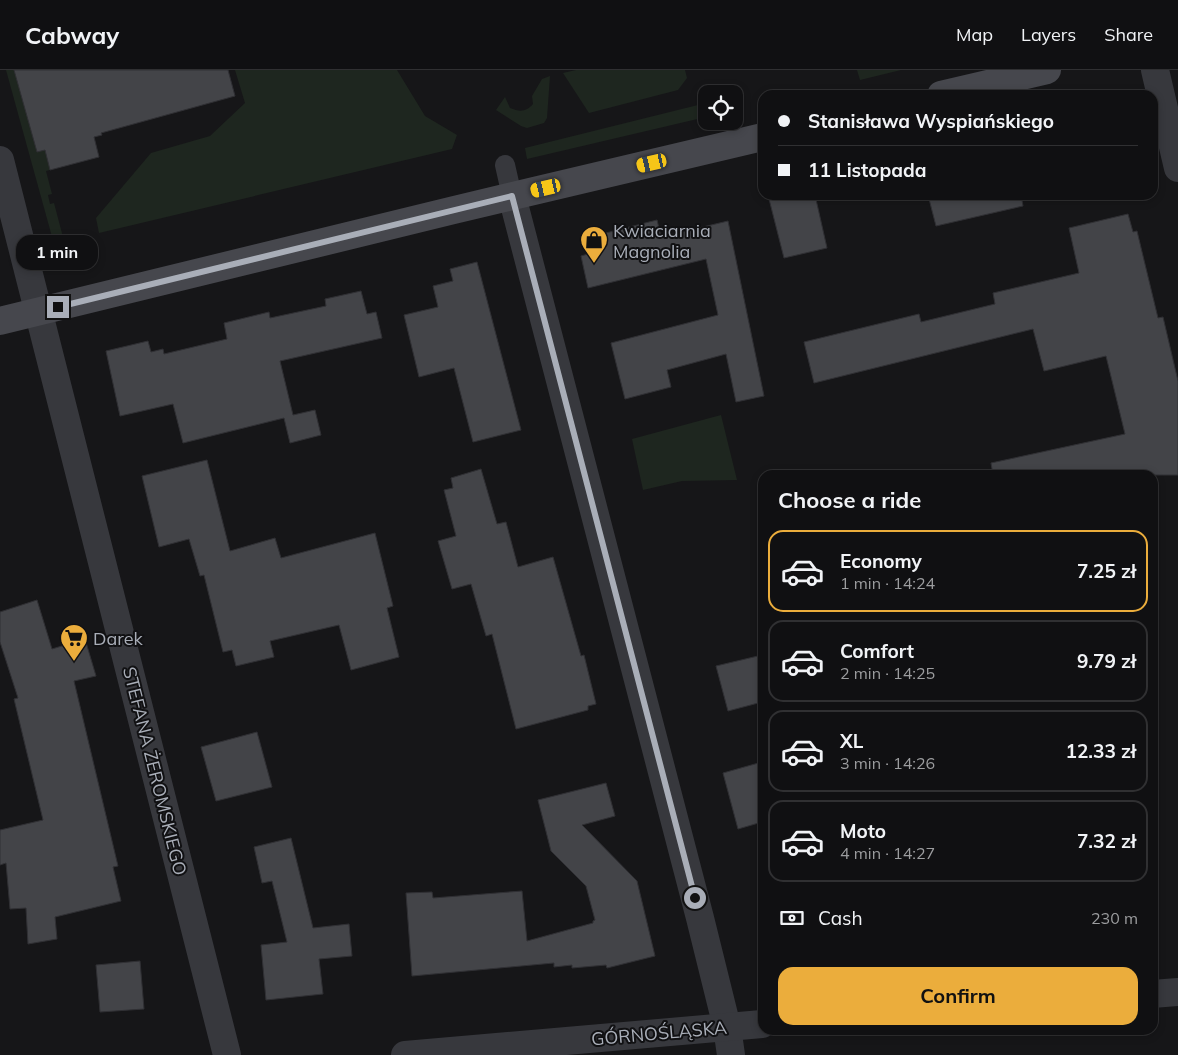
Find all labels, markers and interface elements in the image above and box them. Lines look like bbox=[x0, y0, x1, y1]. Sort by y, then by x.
text: Cabway bbox=[25, 20, 119, 50]
text: Map bbox=[956, 23, 993, 46]
text: Layers bbox=[1021, 23, 1076, 46]
text: Share bbox=[1104, 23, 1153, 46]
map controls bbox=[698, 85, 743, 130]
button: locate bbox=[698, 85, 743, 130]
text: Stanisława Wyspiańskiego bbox=[808, 109, 1054, 133]
car bbox=[635, 152, 668, 174]
text: 11 Listopada bbox=[808, 158, 927, 182]
car bbox=[529, 177, 562, 199]
place label: Kwiaciarnia Magnolia bbox=[613, 219, 711, 263]
shop icon: Kwiaciarnia Magnolia bbox=[579, 225, 609, 264]
callout: 1 min bbox=[17, 234, 99, 270]
text: 1 min bbox=[36, 242, 78, 262]
route end bbox=[47, 296, 69, 318]
text: Choose a ride bbox=[778, 486, 921, 514]
icon: car bbox=[780, 549, 825, 594]
text: Economy bbox=[840, 549, 922, 573]
text: 7.25 zł bbox=[1077, 559, 1136, 583]
text: 1 min · 14:24 bbox=[840, 573, 935, 593]
supermarket icon: Darek bbox=[59, 623, 89, 662]
place label: Darek bbox=[93, 627, 143, 650]
icon: car bbox=[780, 639, 825, 684]
text: Comfort bbox=[840, 639, 914, 663]
text: 9.79 zł bbox=[1077, 649, 1136, 673]
text: 2 min · 14:25 bbox=[840, 663, 935, 683]
street label: STEFANA ŻEROMSKIEGO bbox=[118, 664, 192, 878]
icon: car bbox=[780, 729, 825, 774]
text: XL bbox=[840, 729, 863, 753]
text: 12.33 zł bbox=[1066, 739, 1136, 763]
text: 3 min · 14:26 bbox=[840, 753, 935, 773]
icon: car bbox=[780, 819, 825, 864]
text: Moto bbox=[840, 819, 886, 843]
text: 7.32 zł bbox=[1077, 829, 1136, 853]
text: 4 min · 14:27 bbox=[840, 843, 935, 863]
route start bbox=[684, 887, 706, 909]
icon: cash bbox=[778, 904, 806, 932]
text: Cash bbox=[818, 906, 863, 930]
text: 230 m bbox=[1091, 908, 1138, 928]
button: Confirm bbox=[778, 967, 1138, 1025]
street label: GÓRNOŚLĄSKA bbox=[590, 1016, 728, 1050]

